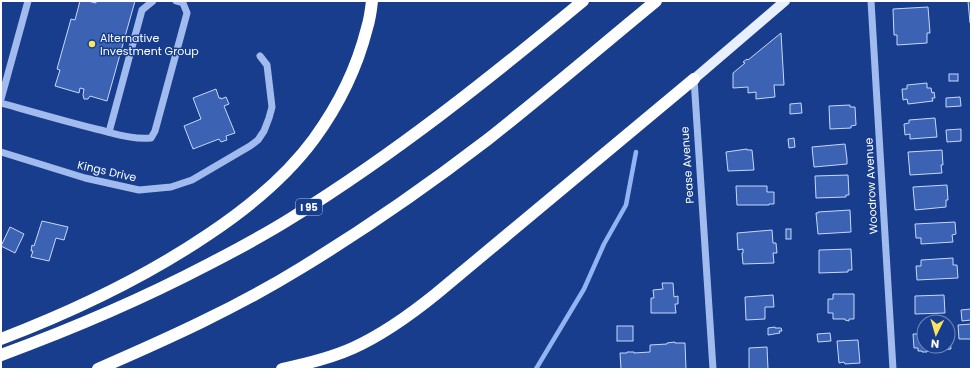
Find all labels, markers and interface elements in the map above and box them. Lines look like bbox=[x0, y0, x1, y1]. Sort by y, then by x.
place label: Alternative Investment Group bbox=[100, 30, 199, 59]
marker: Alternative Investment Group bbox=[87, 39, 97, 49]
street label: Pease Avenue bbox=[676, 126, 698, 204]
street label: Woodrow Avenue bbox=[860, 137, 882, 235]
street label: Kings Drive bbox=[76, 156, 138, 186]
road number: I 95 bbox=[296, 199, 322, 215]
north arrow bbox=[916, 314, 956, 354]
text: N bbox=[930, 336, 940, 352]

